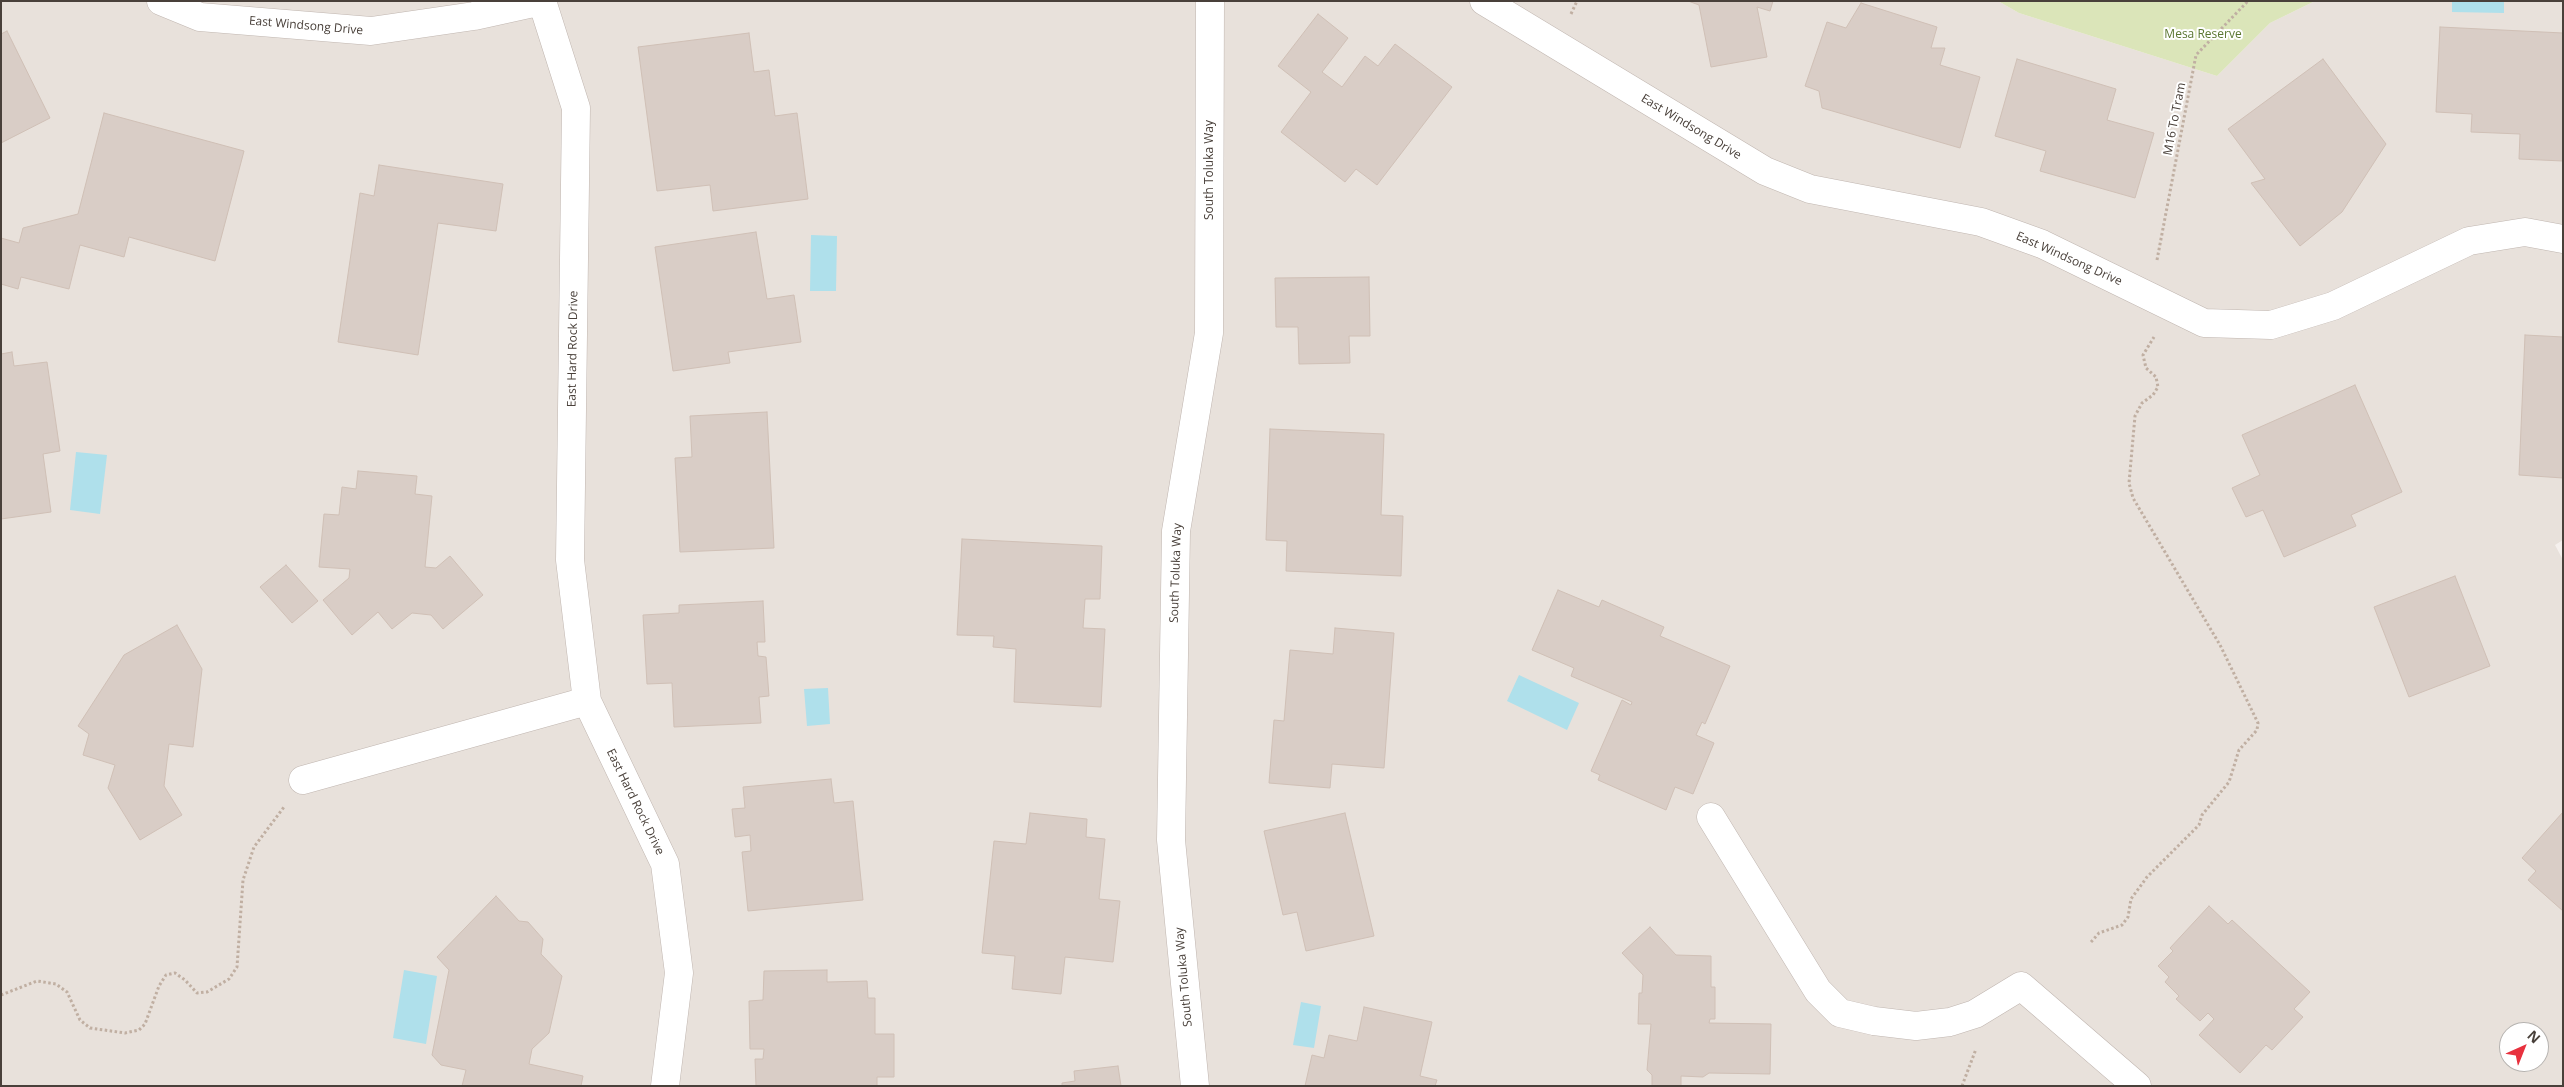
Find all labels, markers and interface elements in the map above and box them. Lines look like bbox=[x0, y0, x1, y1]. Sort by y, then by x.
street label: East Windsong Drive bbox=[248, 14, 364, 38]
park label: Mesa Reserve bbox=[2164, 28, 2242, 42]
street label: M16 To Tram bbox=[2161, 81, 2189, 157]
street label: East Windsong Drive bbox=[1638, 91, 1744, 163]
street label: South Toluka Way bbox=[1203, 120, 1217, 220]
street label: East Windsong Drive bbox=[2014, 229, 2124, 289]
street label: East Hard Rock Drive bbox=[565, 291, 581, 407]
street label: South Toluka Way bbox=[1167, 523, 1185, 623]
street label: East Hard Rock Drive bbox=[603, 746, 667, 858]
street label: South Toluka Way bbox=[1172, 927, 1196, 1027]
north arrow bbox=[2499, 1022, 2549, 1072]
text: N bbox=[2523, 1026, 2545, 1047]

